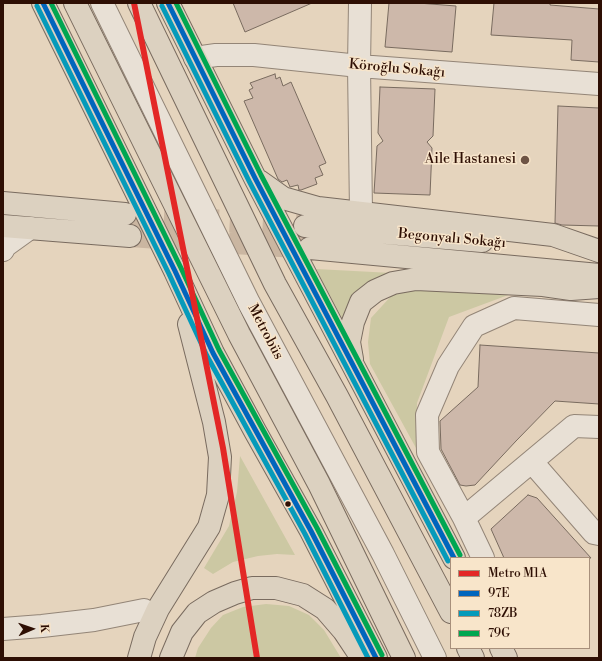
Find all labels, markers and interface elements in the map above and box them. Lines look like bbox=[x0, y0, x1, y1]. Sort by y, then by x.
street label: Köroğlu Sokağı bbox=[348, 56, 446, 82]
place label: Aile Hastanesi bbox=[425, 152, 516, 168]
marker: Aile Hastanesi bbox=[519, 154, 531, 166]
street label: Begonyalı Sokağı bbox=[397, 226, 507, 252]
street label: Metrobüs bbox=[243, 301, 287, 363]
unlabelled marker bbox=[283, 499, 293, 509]
legend bbox=[450, 557, 590, 649]
text: Metro M1A bbox=[488, 566, 547, 581]
text: 97E bbox=[488, 586, 510, 601]
text: 78ZB bbox=[488, 606, 517, 621]
north arrow bbox=[12, 609, 52, 649]
text: K bbox=[37, 624, 51, 633]
text: 79G bbox=[488, 626, 510, 641]

